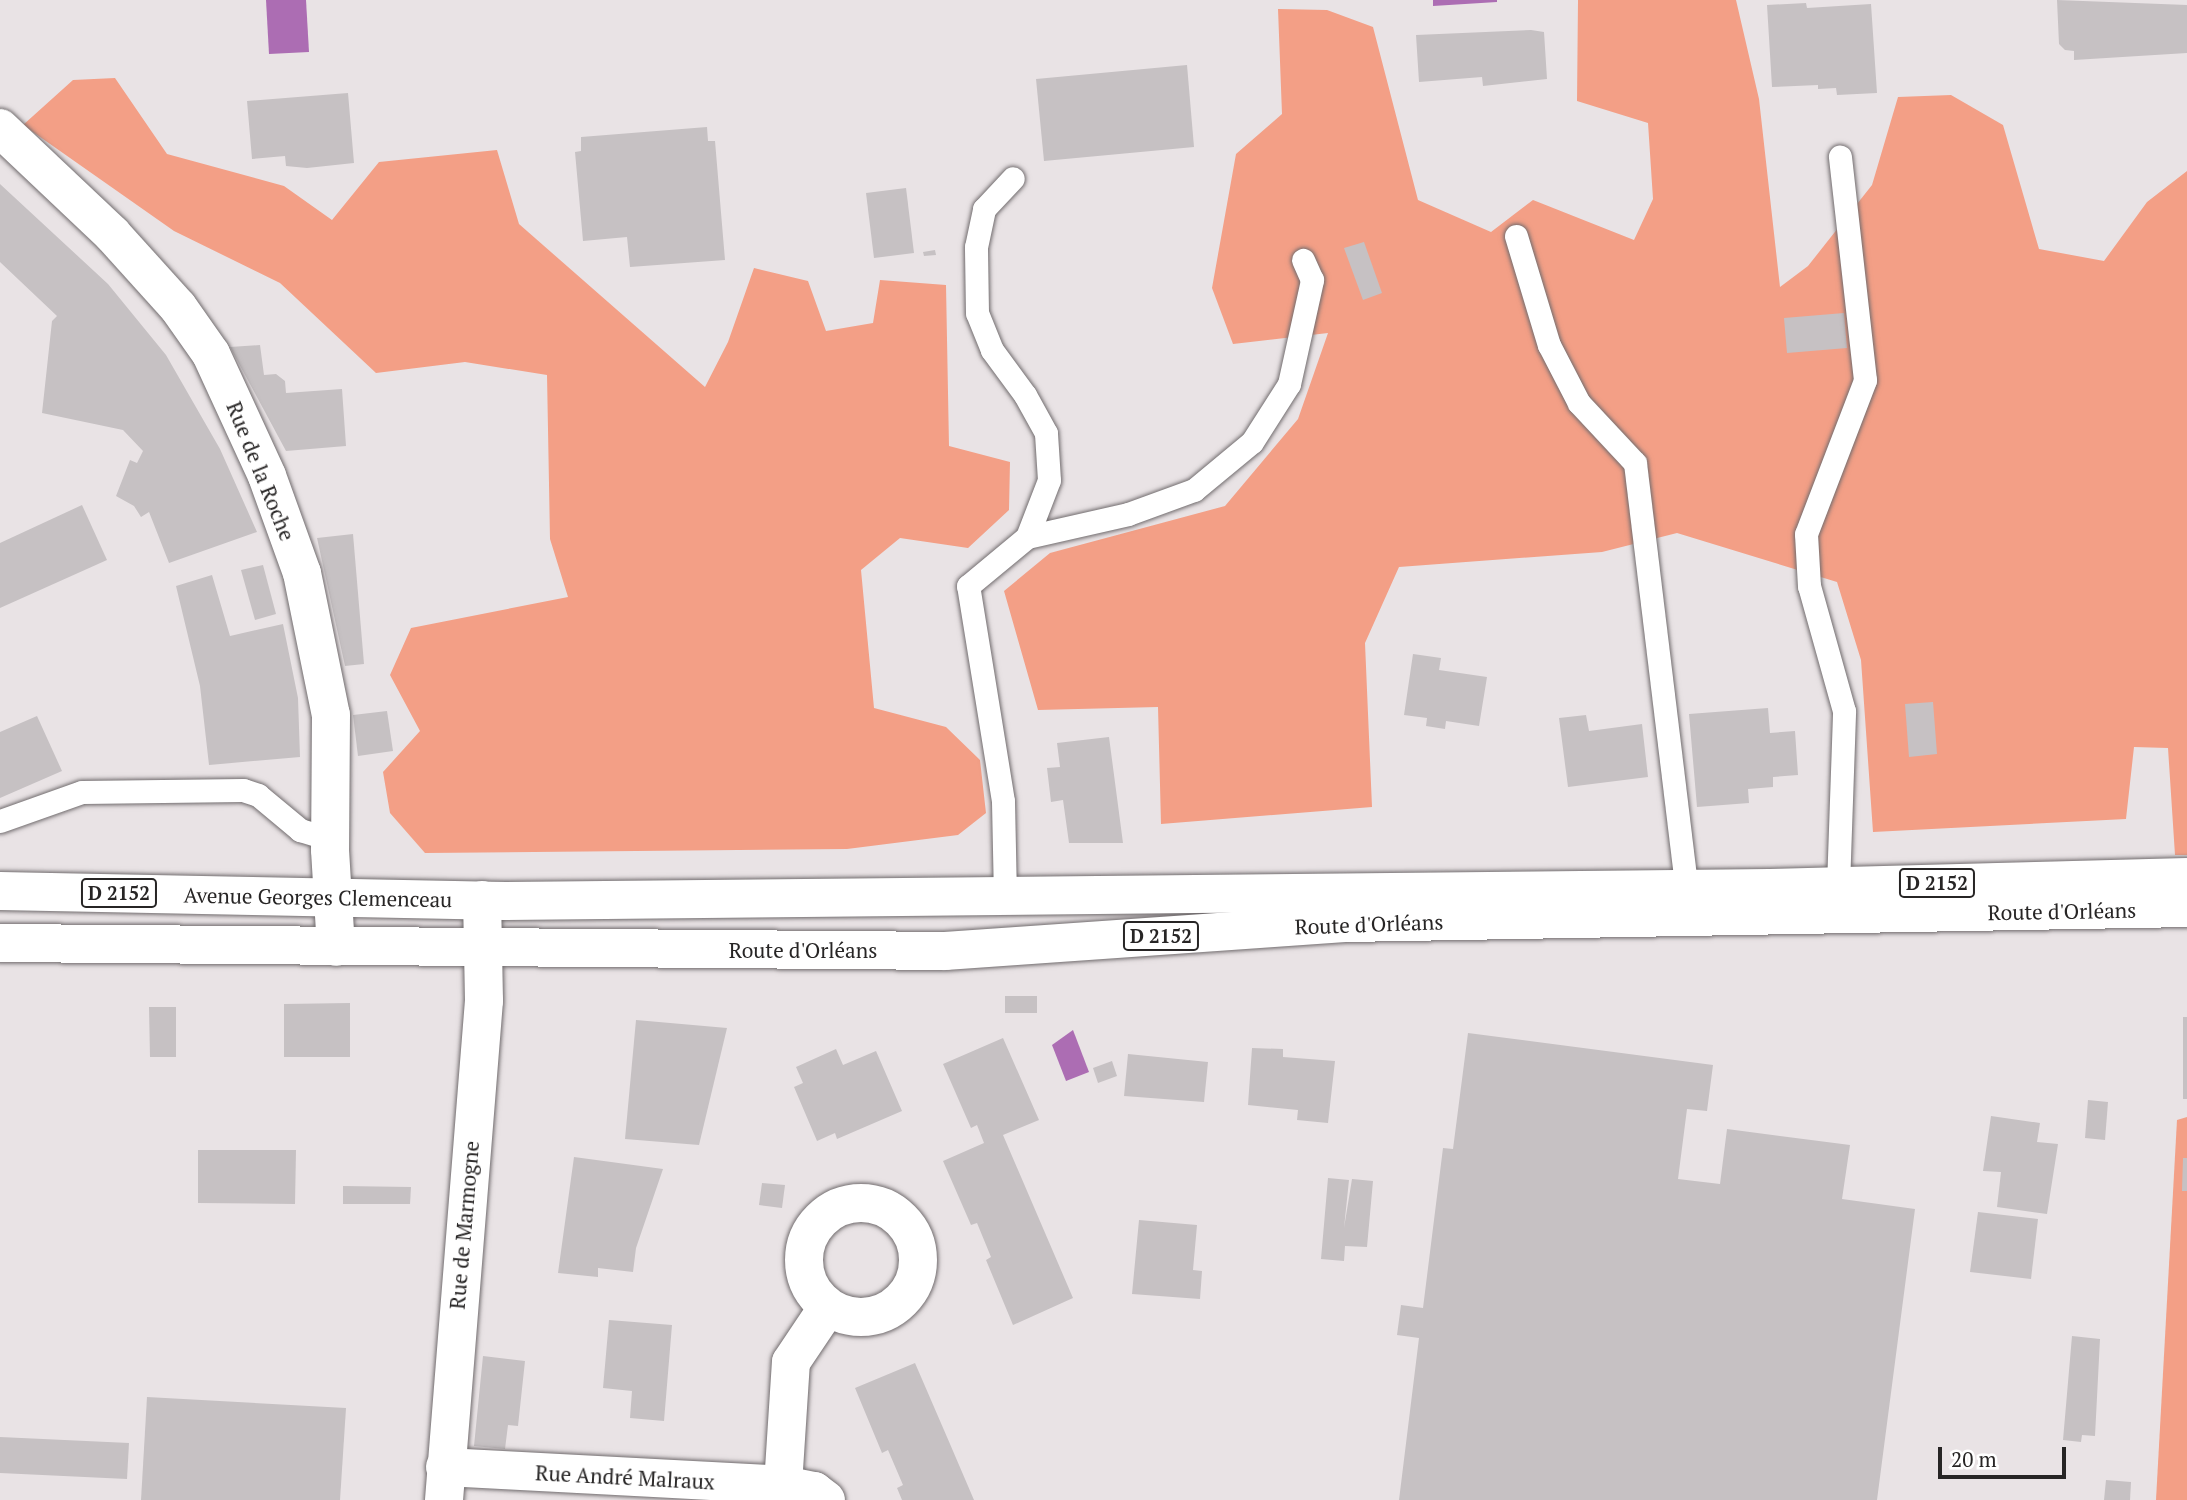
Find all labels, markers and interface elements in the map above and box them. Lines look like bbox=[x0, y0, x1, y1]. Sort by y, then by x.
street label: Rue de la Roche bbox=[222, 398, 300, 544]
road number: D 2152 bbox=[1898, 868, 1976, 898]
road number: D 2152 bbox=[80, 878, 158, 908]
street label: Avenue Georges Clemenceau bbox=[184, 882, 452, 912]
street label: Route d'Orléans bbox=[1988, 897, 2136, 925]
street label: Route d'Orléans bbox=[1294, 909, 1444, 939]
road number: D 2152 bbox=[1122, 920, 1200, 952]
street label: Route d'Orléans bbox=[729, 937, 877, 963]
street label: Rue de Marmogne bbox=[444, 1140, 484, 1310]
scale bar bbox=[1942, 1434, 2070, 1478]
text: 20 m bbox=[1951, 1445, 1997, 1473]
street label: Rue André Malraux bbox=[534, 1460, 716, 1494]

